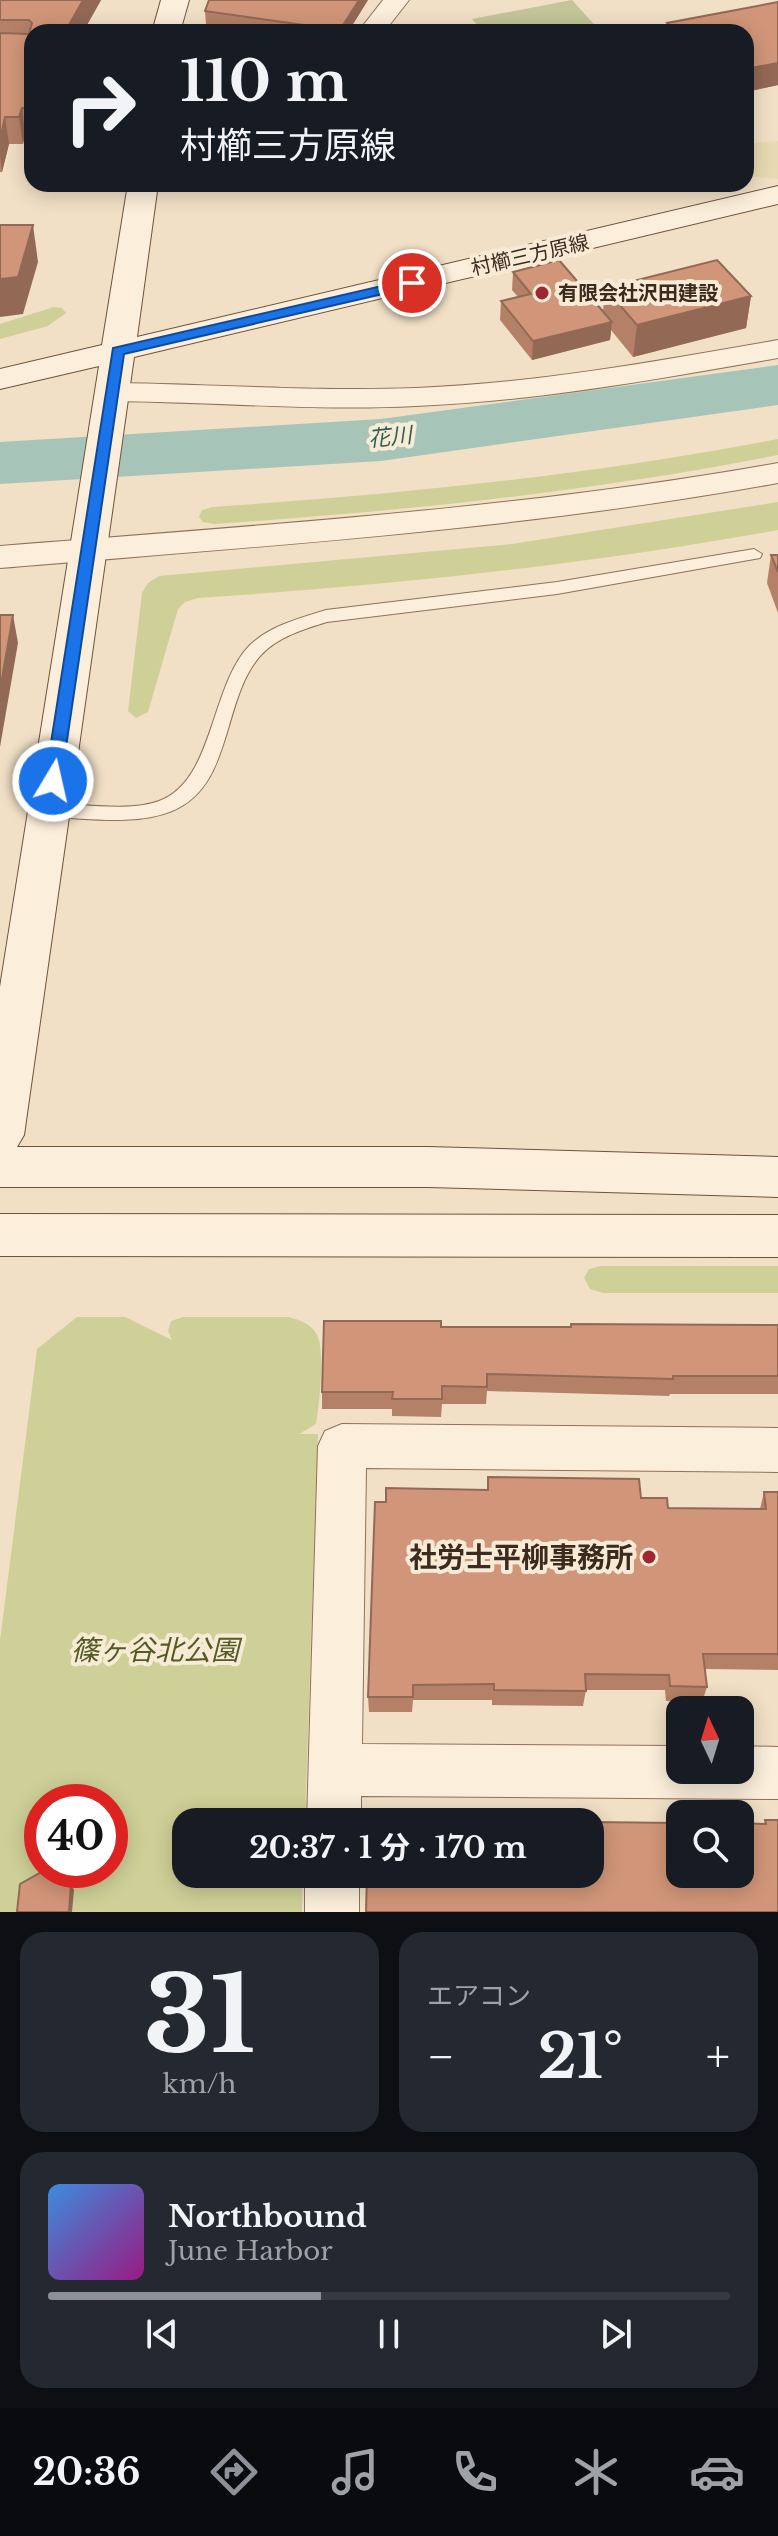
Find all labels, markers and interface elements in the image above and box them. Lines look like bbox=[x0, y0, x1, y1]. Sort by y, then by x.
text: 110 m bbox=[180, 47, 348, 116]
icon: right bbox=[48, 56, 152, 160]
text: 村櫛三方原線 bbox=[180, 123, 396, 168]
street label: 村櫛三方原線 bbox=[469, 230, 591, 280]
pin bbox=[378, 249, 446, 317]
icon: arrive bbox=[390, 261, 434, 305]
place label: 有限会社沢田建設 bbox=[558, 281, 718, 305]
marker: 有限会社沢田建設 bbox=[533, 284, 551, 302]
water label: 花川 bbox=[367, 421, 415, 453]
position arrow bbox=[11, 739, 95, 823]
place label: 社労士平柳事務所 bbox=[409, 1540, 633, 1575]
marker: 社労士平柳事務所 bbox=[640, 1548, 658, 1566]
park label: 篠ヶ谷北公園 bbox=[71, 1633, 243, 1668]
north arrow bbox=[666, 1696, 754, 1784]
map controls bbox=[666, 1696, 754, 1888]
speed limit sign: 40 bbox=[24, 1784, 128, 1888]
button: search bbox=[666, 1800, 754, 1888]
text: 20:37 · 1 分 · 170 m bbox=[249, 1829, 527, 1866]
text: 31 bbox=[144, 1951, 255, 2080]
text: エアコン bbox=[427, 1980, 531, 2012]
text: 21° bbox=[538, 2020, 623, 2094]
text: − bbox=[427, 2029, 455, 2084]
text: + bbox=[706, 2029, 730, 2084]
text: km/h bbox=[163, 2068, 236, 2100]
text: Northbound bbox=[168, 2198, 367, 2235]
text: June Harbor bbox=[168, 2235, 333, 2267]
icon: previous bbox=[140, 2312, 184, 2356]
icon: pause bbox=[367, 2312, 411, 2356]
icon: next bbox=[594, 2312, 638, 2356]
icon: directions bbox=[206, 2444, 262, 2500]
icon: music bbox=[327, 2444, 383, 2500]
icon: phone bbox=[447, 2444, 503, 2500]
icon: climate bbox=[568, 2444, 624, 2500]
icon: car bbox=[689, 2444, 745, 2500]
text: 20:36 bbox=[32, 2450, 141, 2495]

